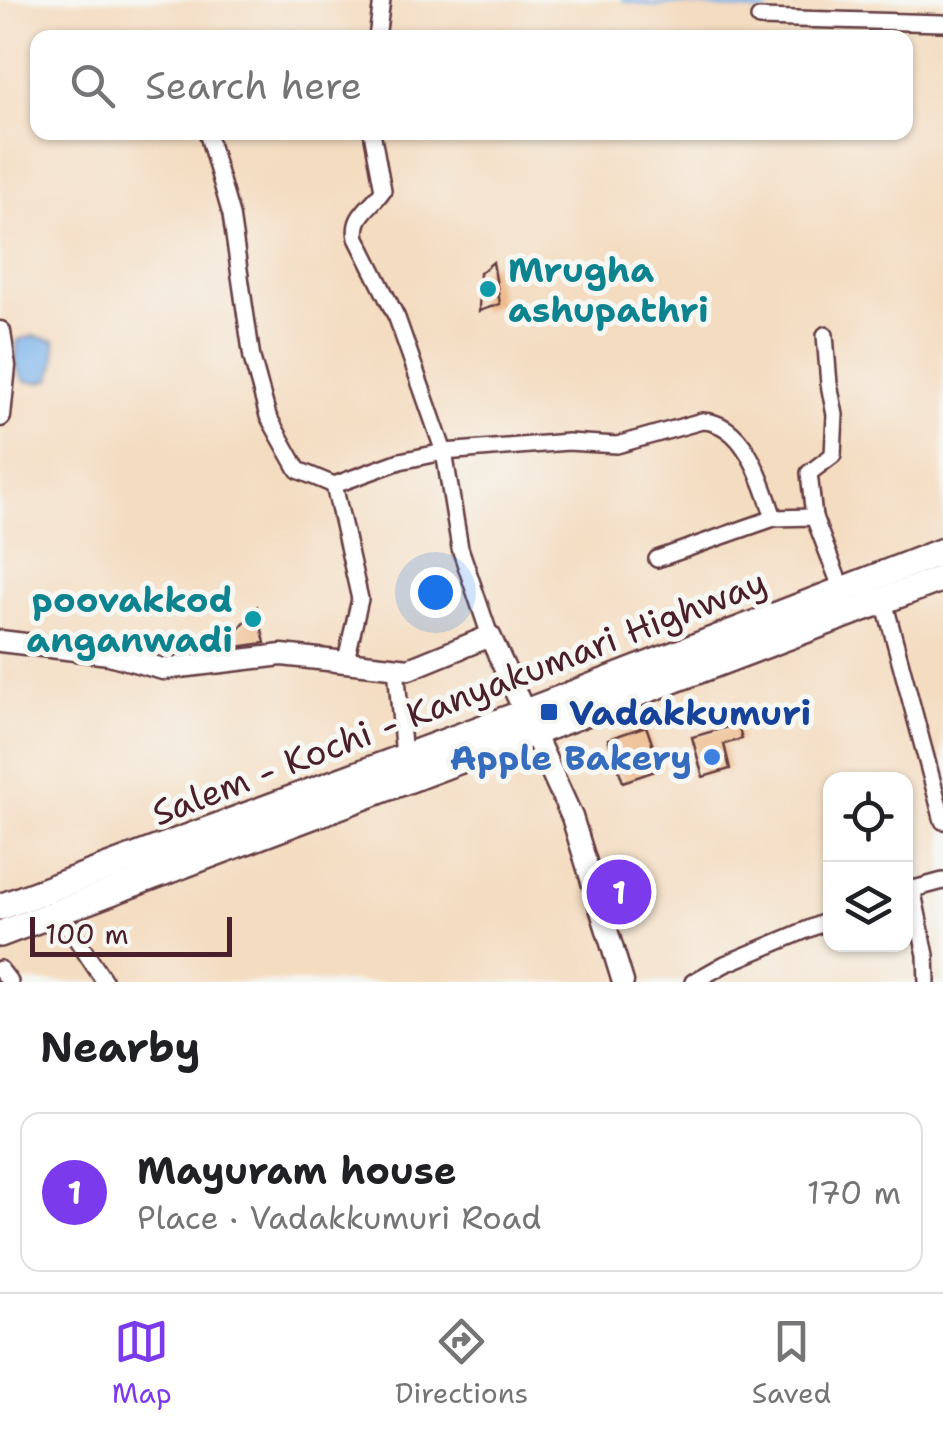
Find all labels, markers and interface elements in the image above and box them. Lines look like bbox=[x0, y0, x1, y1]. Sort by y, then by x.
search box bbox=[30, 30, 913, 140]
icon: search bbox=[65, 58, 120, 113]
text: Search here bbox=[145, 60, 362, 111]
place label: Mrugha ashupathri bbox=[508, 246, 709, 333]
marker: Mrugha ashupathri bbox=[477, 278, 499, 300]
street label: Salem - Kochi - Kanyakumari Highway bbox=[145, 558, 773, 836]
your location bbox=[410, 567, 461, 618]
place label: poovakkod anganwadi bbox=[26, 576, 233, 663]
marker: poovakkod anganwadi bbox=[242, 608, 264, 630]
place label: Vadakkumuri bbox=[569, 689, 811, 736]
marker: Vadakkumuri bbox=[538, 701, 560, 723]
place label: Apple Bakery bbox=[450, 734, 692, 781]
marker: Apple Bakery bbox=[701, 746, 723, 768]
map controls bbox=[823, 772, 913, 952]
button: locate bbox=[823, 772, 913, 862]
pin: 1 bbox=[586, 854, 652, 930]
button: layers bbox=[823, 862, 913, 952]
scale bar bbox=[30, 912, 232, 956]
text: 100 m bbox=[45, 915, 129, 953]
text: Nearby bbox=[40, 1019, 200, 1075]
text: Mayuram house bbox=[137, 1145, 457, 1196]
text: 1 bbox=[67, 1171, 82, 1214]
text: 170 m bbox=[807, 1171, 901, 1214]
text: Place · Vadakkumuri Road bbox=[137, 1196, 542, 1239]
tab: Map bbox=[112, 1314, 172, 1412]
tab: Directions bbox=[395, 1314, 528, 1412]
tab: Saved bbox=[752, 1314, 831, 1412]

